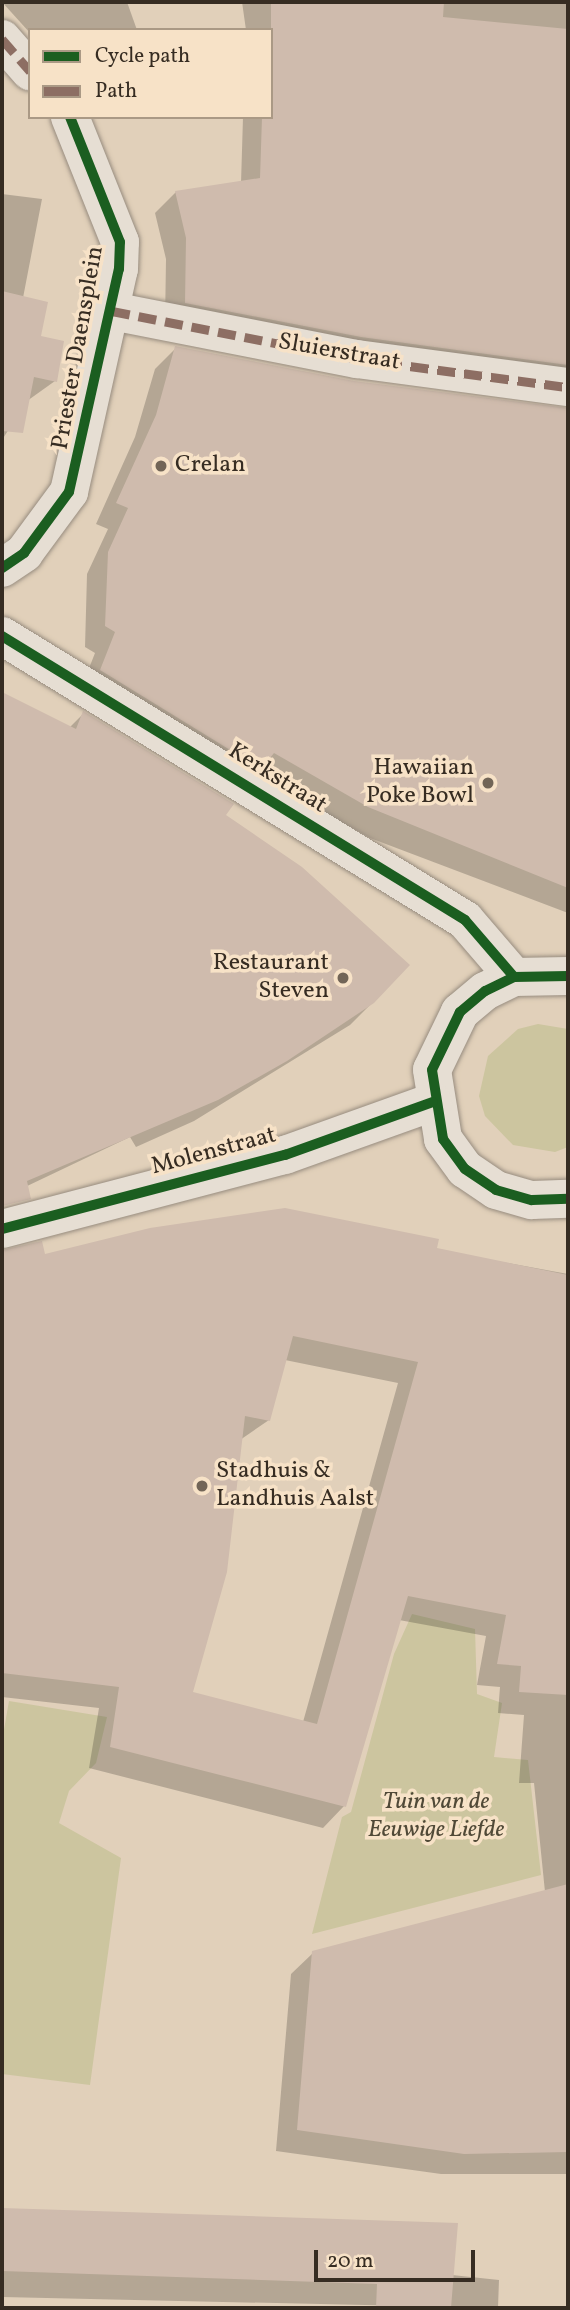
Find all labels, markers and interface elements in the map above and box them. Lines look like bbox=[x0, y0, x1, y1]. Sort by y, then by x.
legend bbox=[28, 28, 273, 119]
text: Cycle path bbox=[95, 42, 190, 71]
text: Path bbox=[95, 77, 137, 106]
street label: Priester Daensplein bbox=[47, 244, 111, 452]
street label: Sluierstraat bbox=[276, 328, 402, 378]
place label: Crelan bbox=[175, 452, 246, 480]
marker: Crelan bbox=[153, 458, 169, 474]
street label: Kerkstraat bbox=[222, 737, 332, 821]
place label: Hawaiian Poke Bowl bbox=[366, 755, 474, 811]
marker: Hawaiian Poke Bowl bbox=[480, 775, 496, 791]
place label: Restaurant Steven bbox=[213, 950, 329, 1006]
marker: Restaurant Steven bbox=[335, 970, 351, 986]
street label: Molenstraat bbox=[148, 1122, 280, 1182]
place label: Stadhuis & Landhuis Aalst bbox=[216, 1458, 374, 1514]
marker: Stadhuis & Landhuis Aalst bbox=[194, 1478, 210, 1494]
park label: Tuin van de Eeuwige Liefde bbox=[368, 1789, 504, 1845]
scale bar bbox=[318, 2236, 479, 2280]
text: 20 m bbox=[327, 2247, 373, 2276]

